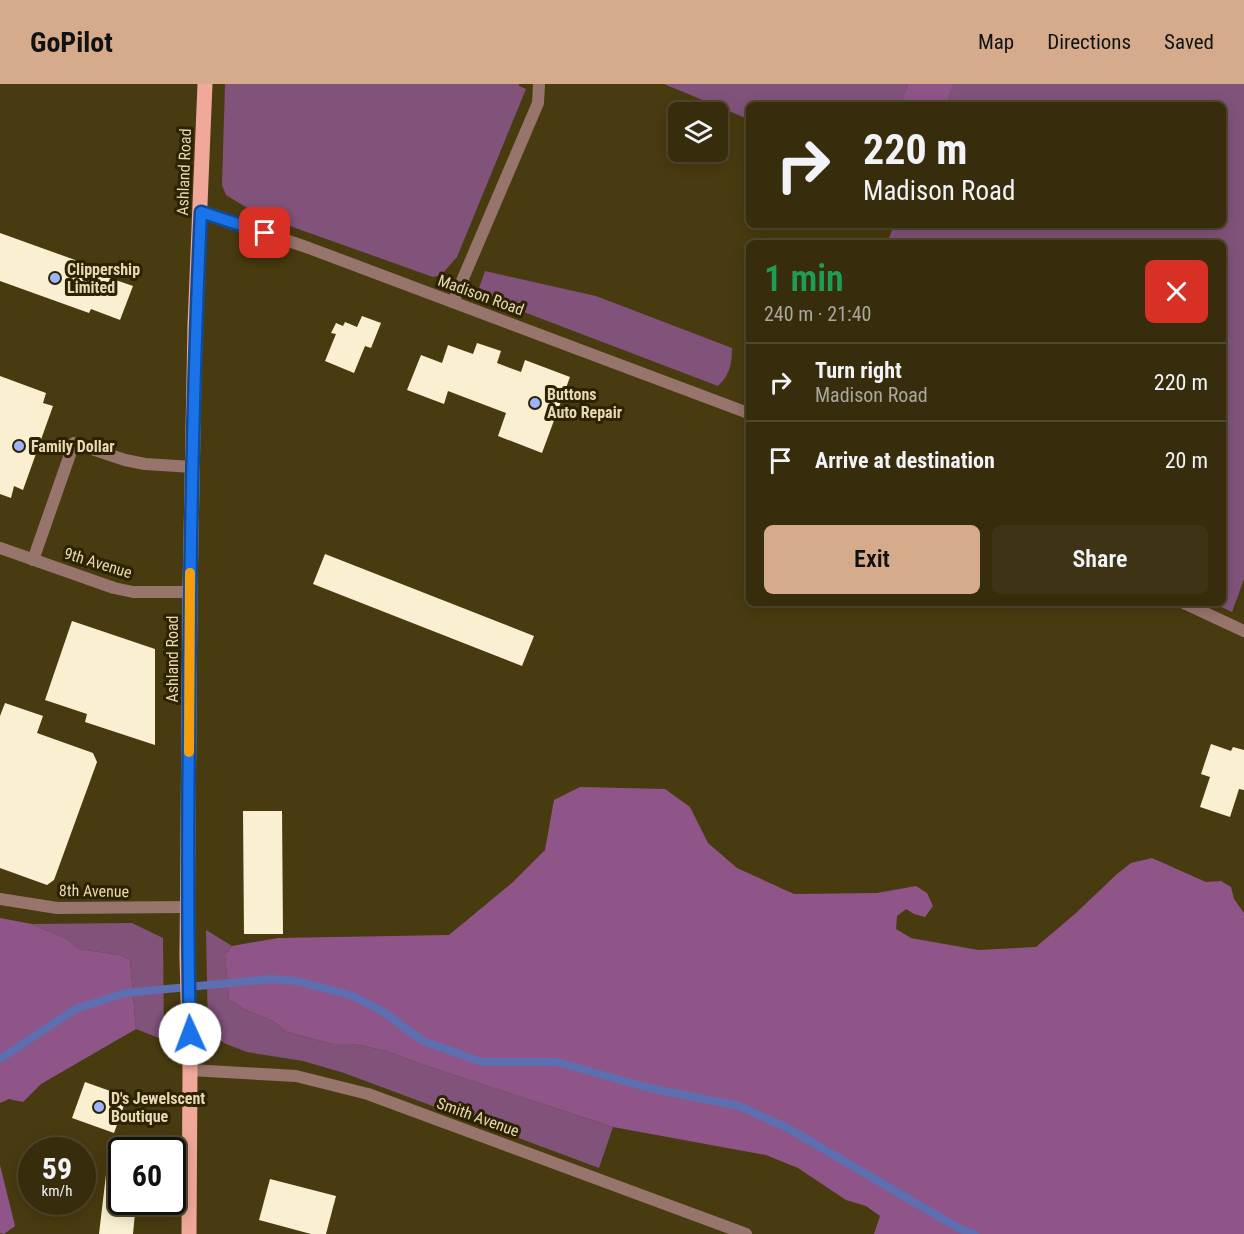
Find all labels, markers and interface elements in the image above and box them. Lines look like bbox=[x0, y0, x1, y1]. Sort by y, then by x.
text: GoPilot bbox=[30, 26, 113, 59]
text: Map bbox=[978, 30, 1014, 54]
text: Directions bbox=[1047, 30, 1131, 54]
text: Saved bbox=[1164, 30, 1214, 54]
map controls bbox=[668, 102, 728, 162]
button: layers bbox=[668, 102, 728, 162]
text: 220 m bbox=[863, 125, 968, 174]
icon: right bbox=[764, 126, 842, 204]
street label: Ashland Road bbox=[173, 128, 195, 216]
text: Madison Road bbox=[863, 175, 1015, 207]
pin bbox=[239, 207, 290, 258]
icon: arrive bbox=[248, 216, 281, 249]
text: 1 min bbox=[764, 258, 844, 300]
place label: Clippership Limited bbox=[67, 260, 140, 297]
button: close bbox=[1145, 260, 1208, 323]
marker: Clippership Limited bbox=[48, 271, 62, 285]
street label: Madison Road bbox=[435, 271, 527, 319]
text: 240 m · 21:40 bbox=[764, 302, 871, 326]
text: Turn right bbox=[815, 358, 902, 383]
icon: right bbox=[764, 366, 797, 399]
text: 220 m bbox=[1154, 370, 1208, 395]
text: Madison Road bbox=[815, 383, 928, 407]
place label: Buttons Auto Repair bbox=[547, 385, 622, 422]
marker: Buttons Auto Repair bbox=[528, 396, 542, 410]
place label: Family Dollar bbox=[31, 437, 115, 456]
marker: Family Dollar bbox=[12, 439, 26, 453]
icon: arrive bbox=[764, 444, 797, 477]
text: Arrive at destination bbox=[815, 448, 995, 473]
text: 20 m bbox=[1165, 448, 1208, 473]
button: Exit bbox=[764, 525, 980, 594]
button: Share bbox=[992, 525, 1208, 594]
street label: 9th Avenue bbox=[62, 544, 134, 582]
street label: Ashland Road bbox=[163, 615, 182, 703]
street label: 8th Avenue bbox=[59, 881, 129, 901]
position arrow bbox=[158, 1002, 222, 1066]
place label: D's Jewelscent Boutique bbox=[111, 1089, 205, 1126]
street label: Smith Avenue bbox=[434, 1093, 522, 1141]
marker: D's Jewelscent Boutique bbox=[92, 1100, 106, 1114]
speed limit sign: 60 bbox=[108, 1137, 186, 1215]
text: 59 bbox=[42, 1151, 72, 1186]
text: km/h bbox=[42, 1182, 72, 1200]

